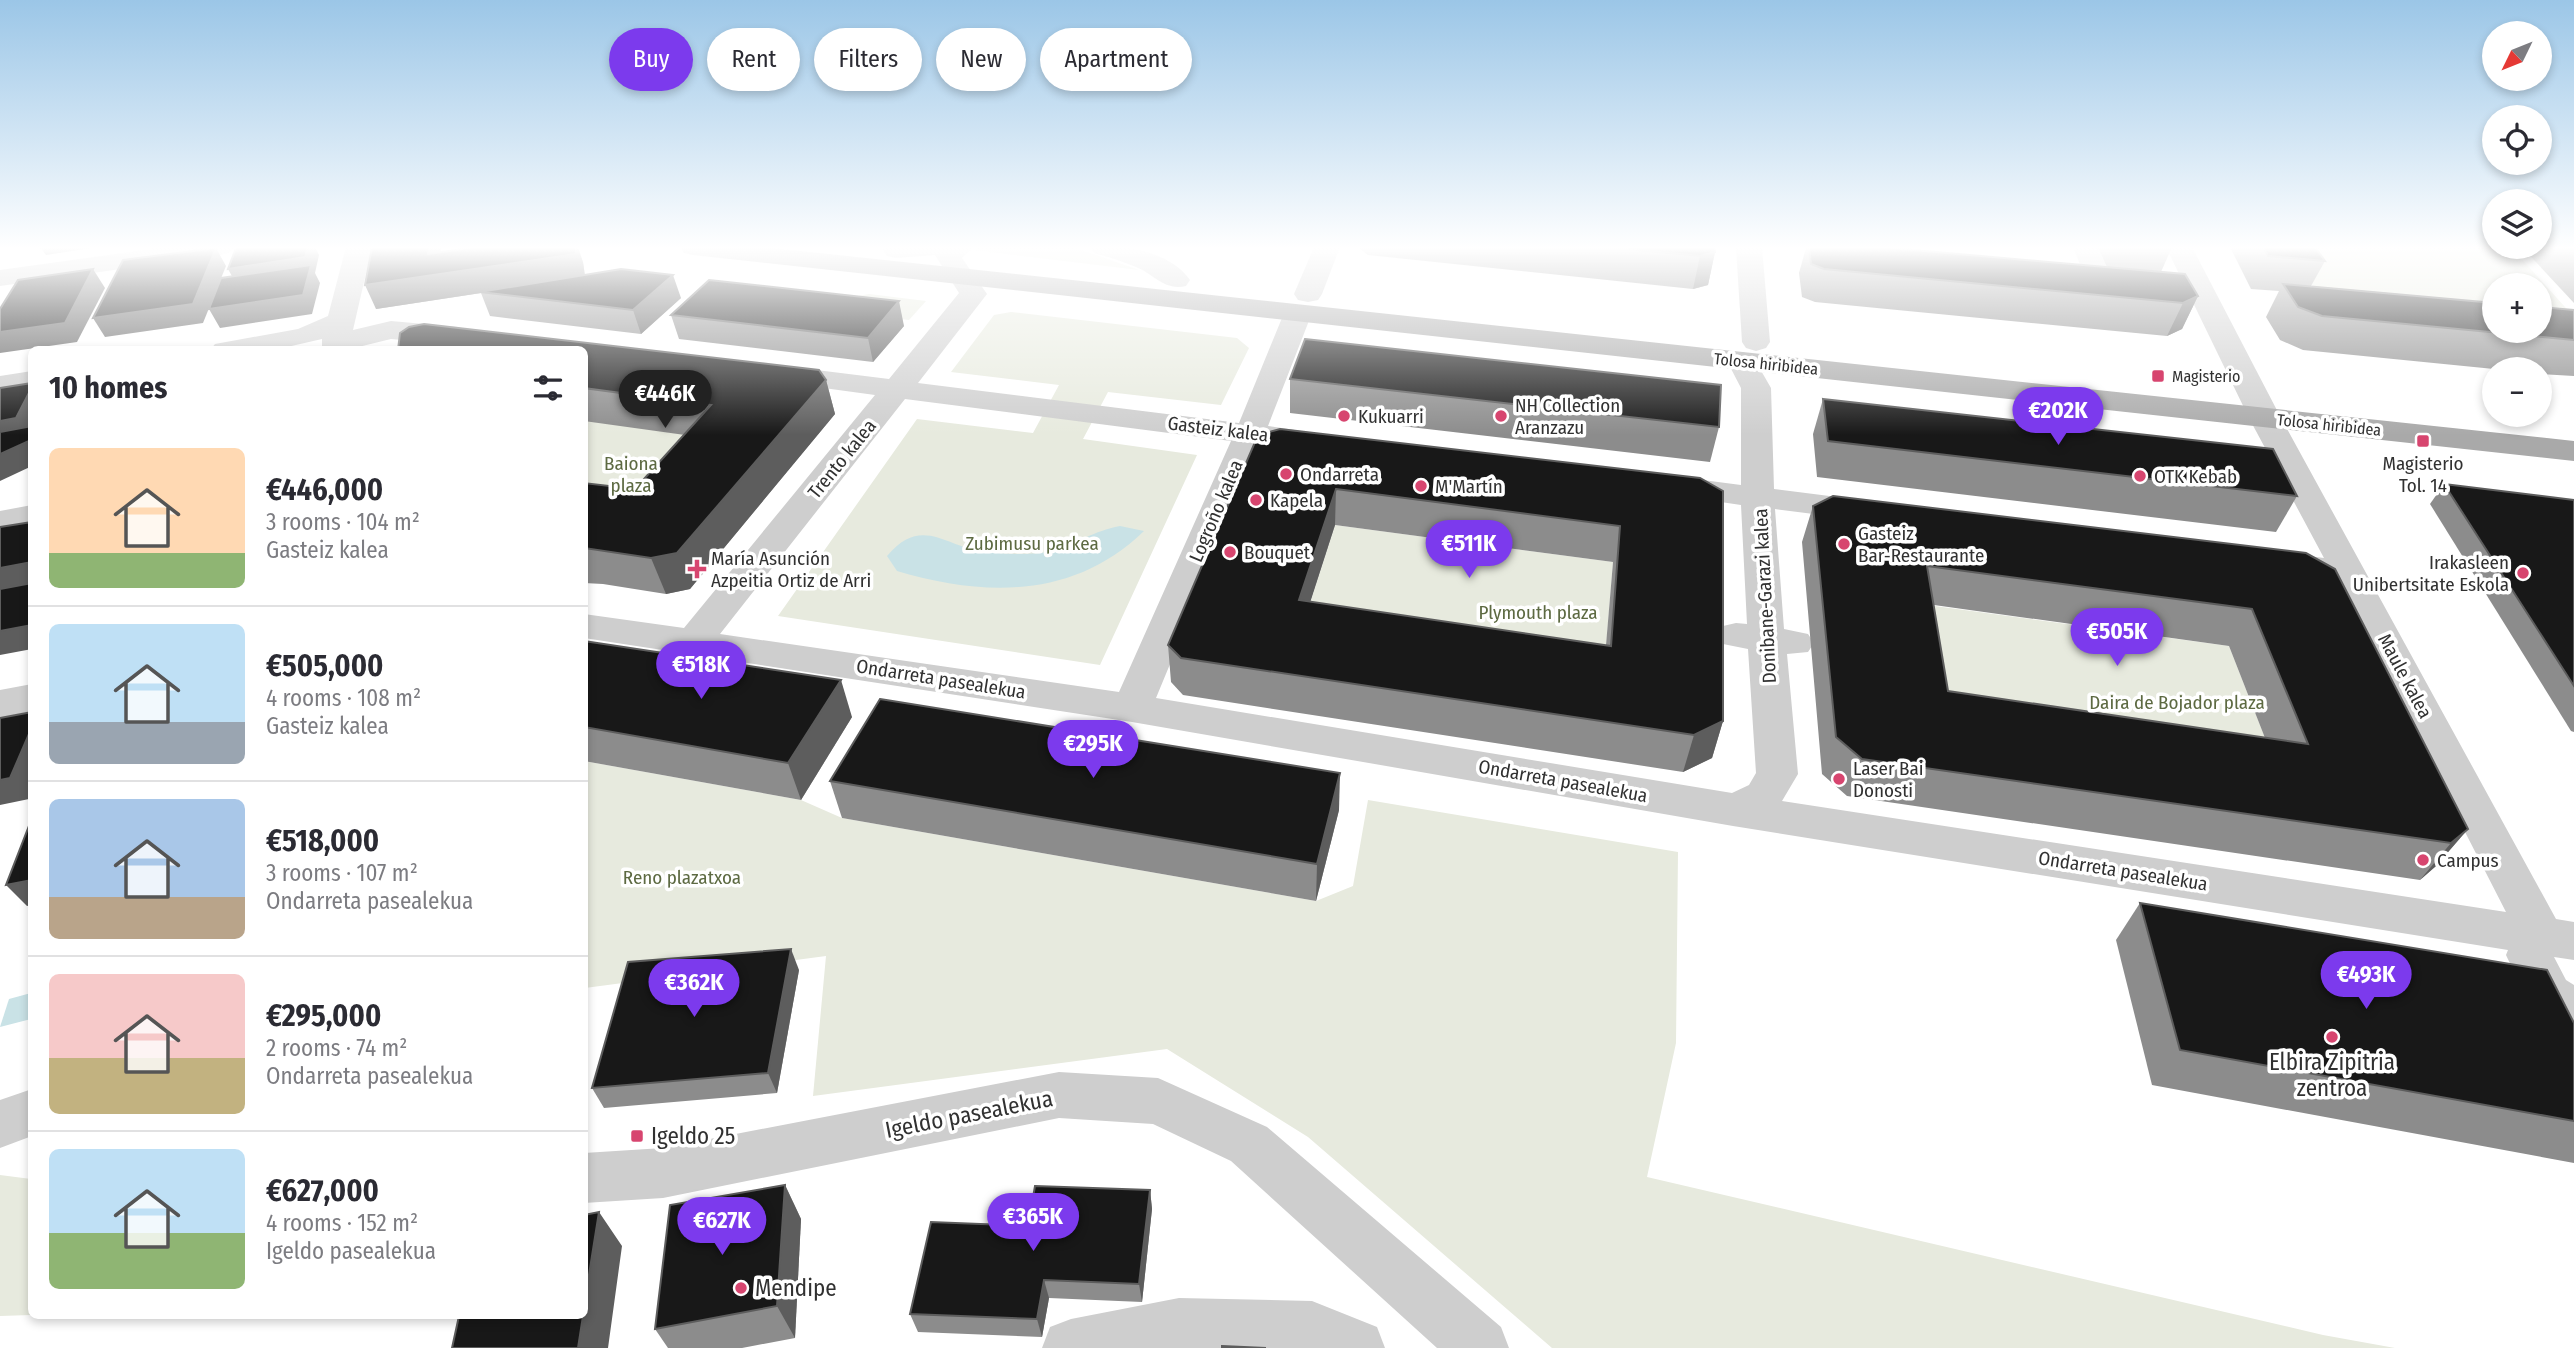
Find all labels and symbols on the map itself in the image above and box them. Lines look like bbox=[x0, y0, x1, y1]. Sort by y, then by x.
north arrow bbox=[2482, 21, 2552, 91]
street label: Tolosa hiribidea bbox=[1713, 349, 1819, 379]
place label: Magisterio bbox=[2172, 367, 2240, 386]
marker: Magisterio bbox=[2150, 368, 2166, 384]
pin: €446K bbox=[616, 370, 714, 430]
pin: €202K bbox=[2009, 388, 2107, 447]
place label: NH Collection Aranzazu bbox=[1515, 394, 1620, 439]
place label: Kukuarri bbox=[1358, 405, 1424, 428]
marker: Kukuarri bbox=[1336, 408, 1352, 424]
marker: NH Collection Aranzazu bbox=[1493, 408, 1509, 424]
street label: Tolosa hiribidea bbox=[2276, 410, 2382, 440]
street label: Gasteiz kalea bbox=[1166, 411, 1270, 447]
street label: Trento kalea bbox=[803, 415, 881, 503]
marker: Magisterio Tol. 14 bbox=[2415, 433, 2431, 449]
park label: Baiona plaza bbox=[604, 452, 658, 497]
place label: Magisterio Tol. 14 bbox=[2382, 452, 2464, 497]
street label: Logroño kalea bbox=[1184, 457, 1248, 565]
place label: Ondarreta bbox=[1300, 463, 1379, 486]
place label: OTK Kebab bbox=[2154, 465, 2237, 488]
marker: Ondarreta bbox=[1278, 466, 1294, 482]
marker: OTK Kebab bbox=[2132, 468, 2148, 484]
place label: M'Martín bbox=[1435, 475, 1503, 498]
marker: M'Martín bbox=[1413, 478, 1429, 494]
place label: Kapela bbox=[1270, 489, 1323, 512]
marker: Kapela bbox=[1248, 492, 1264, 508]
street label: Donibane-Garazi kalea bbox=[1749, 508, 1781, 684]
pin: €511K bbox=[1420, 520, 1518, 580]
place label: Gasteiz Bar-Restaurante bbox=[1858, 522, 1984, 567]
park label: Zubimusu parkea bbox=[965, 532, 1099, 555]
marker: Gasteiz Bar-Restaurante bbox=[1836, 536, 1852, 552]
place label: Bouquet bbox=[1244, 541, 1311, 564]
marker: Bouquet bbox=[1222, 544, 1238, 560]
place label: María Asunción Azpeitia Ortiz de Arri bbox=[711, 547, 871, 592]
place label: Irakasleen Unibertsitate Eskola bbox=[2353, 551, 2509, 596]
marker: María Asunción Azpeitia Ortiz de Arri bbox=[689, 561, 705, 577]
marker: Irakasleen Unibertsitate Eskola bbox=[2515, 565, 2531, 581]
park label: Plymouth plaza bbox=[1478, 601, 1598, 624]
pin: €505K bbox=[2068, 608, 2166, 668]
street label: Maule kalea bbox=[2373, 630, 2437, 722]
pin: €518K bbox=[652, 642, 750, 701]
street label: Ondarreta pasealekua bbox=[855, 654, 1027, 704]
park label: Daira de Bojador plaza bbox=[2089, 691, 2265, 714]
pin: €295K bbox=[1044, 720, 1142, 780]
street label: Ondarreta pasealekua bbox=[1477, 755, 1649, 807]
place label: Laser Bai Donosti bbox=[1853, 757, 1924, 802]
marker: Laser Bai Donosti bbox=[1831, 771, 1847, 787]
street label: Ondarreta pasealekua bbox=[2037, 846, 2209, 896]
place label: Campus bbox=[2437, 849, 2499, 872]
marker: Campus bbox=[2415, 852, 2431, 868]
park label: Reno plazatxoa bbox=[623, 866, 741, 889]
pin: €493K bbox=[2317, 951, 2415, 1011]
pin: €362K bbox=[645, 960, 743, 1019]
marker: Elbira Zipitria zentroa bbox=[2324, 1029, 2340, 1045]
place label: Elbira Zipitria zentroa bbox=[2269, 1048, 2395, 1102]
street label: Igeldo pasealekua bbox=[883, 1084, 1055, 1144]
place label: Igeldo 25 bbox=[651, 1122, 735, 1150]
marker: Igeldo 25 bbox=[629, 1128, 645, 1144]
pin: €365K bbox=[984, 1194, 1082, 1253]
pin: €627K bbox=[673, 1198, 771, 1257]
place label: Mendipe bbox=[755, 1274, 837, 1302]
marker: Mendipe bbox=[733, 1280, 749, 1296]

